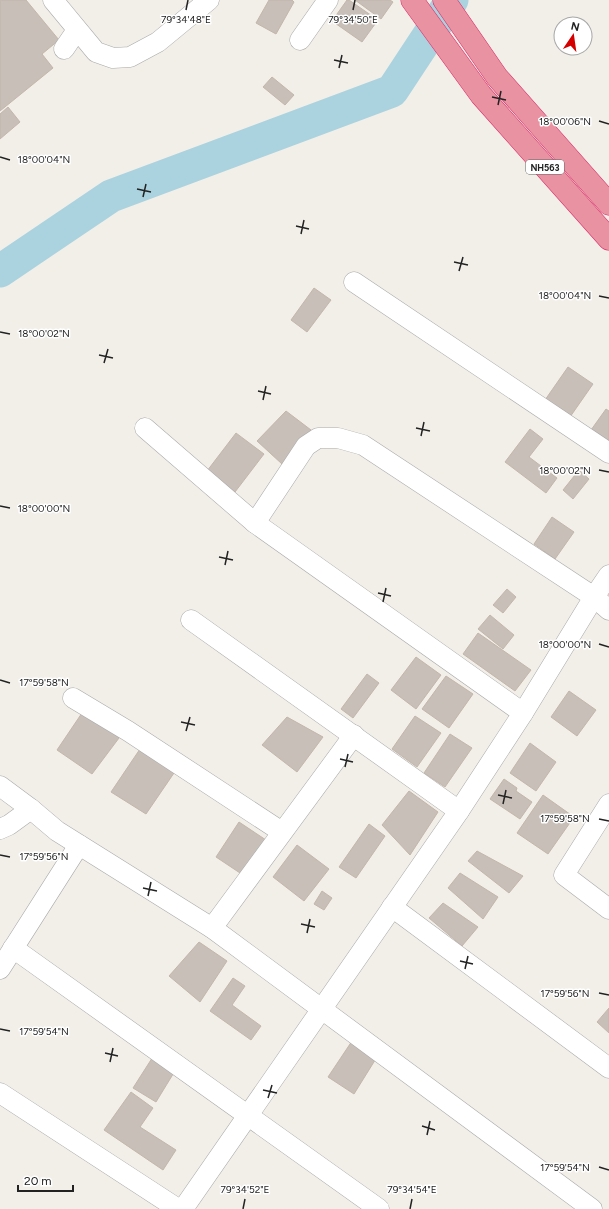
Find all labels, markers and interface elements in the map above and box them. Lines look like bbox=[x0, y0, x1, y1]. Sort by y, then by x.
text: 79°34'48"E bbox=[161, 13, 211, 26]
text: 79°34'50"E bbox=[328, 13, 378, 26]
north arrow bbox=[553, 16, 593, 56]
text: N bbox=[570, 19, 581, 34]
text: 18°00'06"N bbox=[539, 115, 591, 128]
text: 18°00'04"N bbox=[18, 153, 70, 166]
road number: NH563 bbox=[526, 160, 564, 174]
text: 18°00'04"N bbox=[539, 289, 591, 302]
text: 18°00'02"N bbox=[18, 327, 70, 340]
text: 18°00'02"N bbox=[539, 464, 591, 477]
text: 18°00'00"N bbox=[18, 502, 70, 515]
text: 18°00'00"N bbox=[539, 638, 591, 651]
text: 17°59'58"N bbox=[19, 676, 69, 689]
text: 17°59'58"N bbox=[540, 812, 590, 825]
text: 17°59'56"N bbox=[20, 850, 68, 863]
text: 17°59'56"N bbox=[541, 987, 589, 1000]
text: 17°59'54"N bbox=[19, 1025, 69, 1038]
text: 17°59'54"N bbox=[540, 1161, 590, 1174]
scale bar bbox=[18, 1167, 73, 1193]
text: 20 m bbox=[24, 1174, 52, 1188]
text: 79°34'52"E bbox=[221, 1183, 269, 1196]
text: 79°34'54"E bbox=[387, 1183, 437, 1196]

